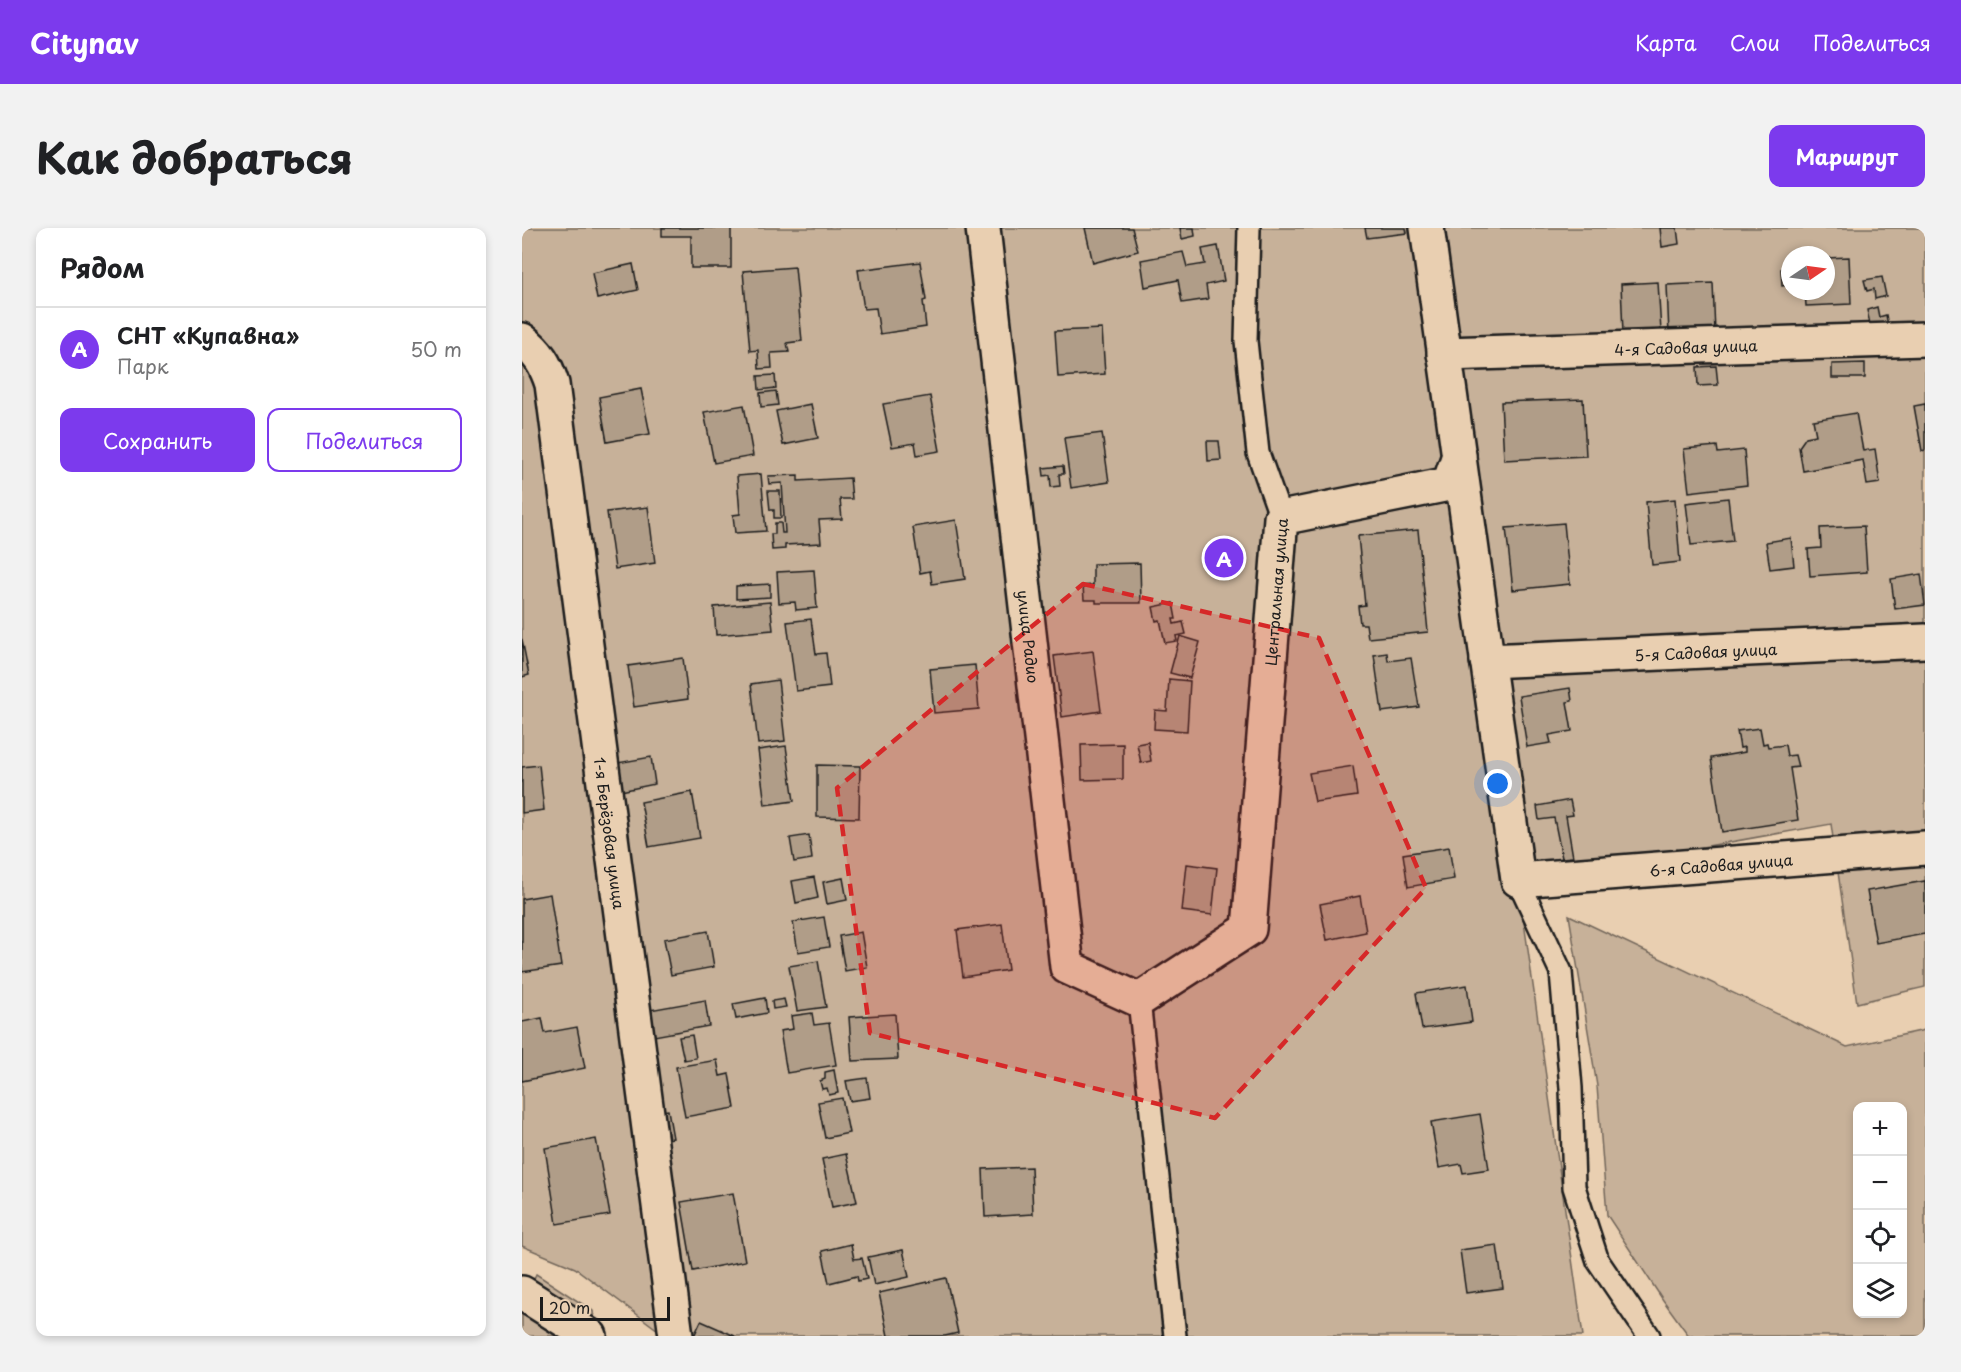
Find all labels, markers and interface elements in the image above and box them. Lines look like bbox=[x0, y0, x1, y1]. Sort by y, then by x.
text: Citynav bbox=[30, 21, 139, 64]
text: Карта bbox=[1635, 26, 1697, 58]
text: Слои bbox=[1730, 26, 1780, 58]
text: Поделиться bbox=[1813, 26, 1931, 58]
text: Как добраться bbox=[36, 125, 353, 188]
button: Маршрут bbox=[1769, 125, 1925, 187]
north arrow bbox=[1781, 246, 1835, 300]
text: Рядом bbox=[60, 248, 145, 287]
text: СНТ «Купавна» bbox=[117, 318, 299, 351]
street label: 4-я Садовая улица bbox=[1614, 333, 1758, 360]
text: A bbox=[72, 334, 87, 364]
text: 50 m bbox=[410, 334, 462, 364]
text: Парк bbox=[117, 351, 169, 381]
button: Сохранить bbox=[60, 408, 255, 472]
button: Поделиться bbox=[267, 408, 462, 472]
street label: Центральная улица bbox=[1258, 517, 1293, 667]
pin: A bbox=[1204, 536, 1244, 580]
street label: улица Радио bbox=[1013, 589, 1046, 684]
street label: 5-я Садовая улица bbox=[1634, 636, 1778, 666]
street label: 1-я Берёзовая улица bbox=[589, 756, 632, 911]
your location bbox=[1483, 769, 1512, 798]
street label: 6-я Садовая улица bbox=[1649, 847, 1794, 881]
map controls bbox=[1853, 1102, 1907, 1318]
button: + bbox=[1853, 1102, 1907, 1156]
button: − bbox=[1853, 1156, 1907, 1210]
button: locate bbox=[1853, 1210, 1907, 1264]
button: layers bbox=[1853, 1264, 1907, 1318]
scale bar bbox=[540, 1294, 670, 1322]
text: 20 m bbox=[549, 1295, 590, 1319]

